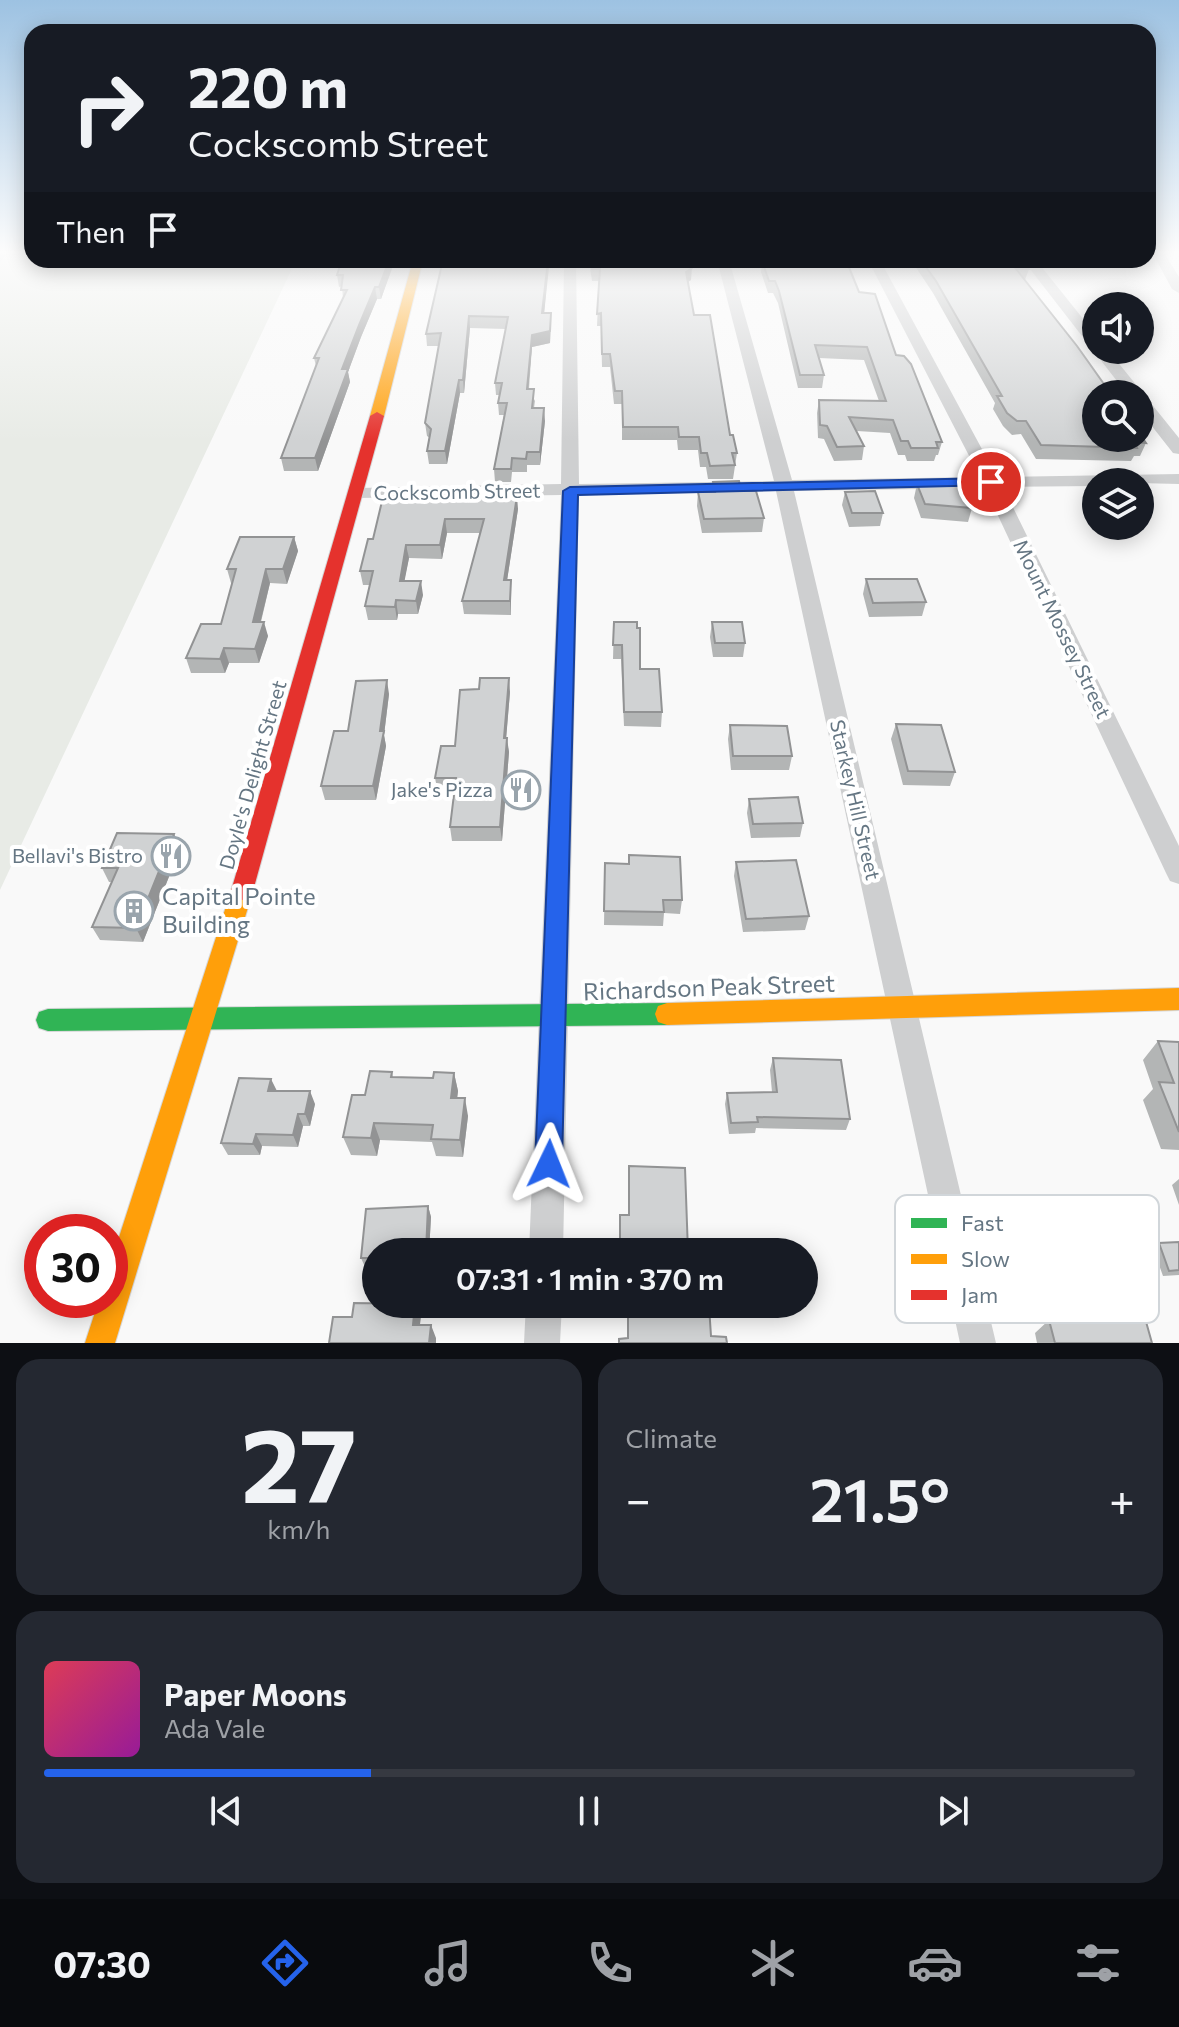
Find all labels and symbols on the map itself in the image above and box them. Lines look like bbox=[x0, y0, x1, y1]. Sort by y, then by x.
pin bbox=[957, 448, 1025, 516]
street label: Cockscomb Street bbox=[373, 478, 541, 504]
street label: Mount Mossey Street bbox=[1009, 535, 1117, 722]
street label: Doyle's Delight Street bbox=[214, 677, 291, 872]
street label: Starkey Hill Street bbox=[826, 717, 886, 882]
restaurant icon: Jake's Pizza bbox=[500, 769, 542, 811]
place label: Jake's Pizza bbox=[391, 777, 493, 801]
restaurant icon: Bellavi's Bistro bbox=[150, 835, 192, 877]
place label: Bellavi's Bistro bbox=[12, 843, 143, 867]
place label: Capital Pointe Building bbox=[162, 881, 316, 938]
building icon: Capital Pointe Building bbox=[113, 890, 155, 932]
street label: Richardson Peak Street bbox=[582, 968, 836, 1005]
position arrow bbox=[507, 1122, 591, 1206]
legend bbox=[895, 1195, 1159, 1323]
text: Fast bbox=[961, 1209, 1004, 1236]
speed limit sign: 30 bbox=[24, 1214, 128, 1318]
text: Slow bbox=[961, 1245, 1010, 1272]
text: Jam bbox=[961, 1281, 998, 1308]

